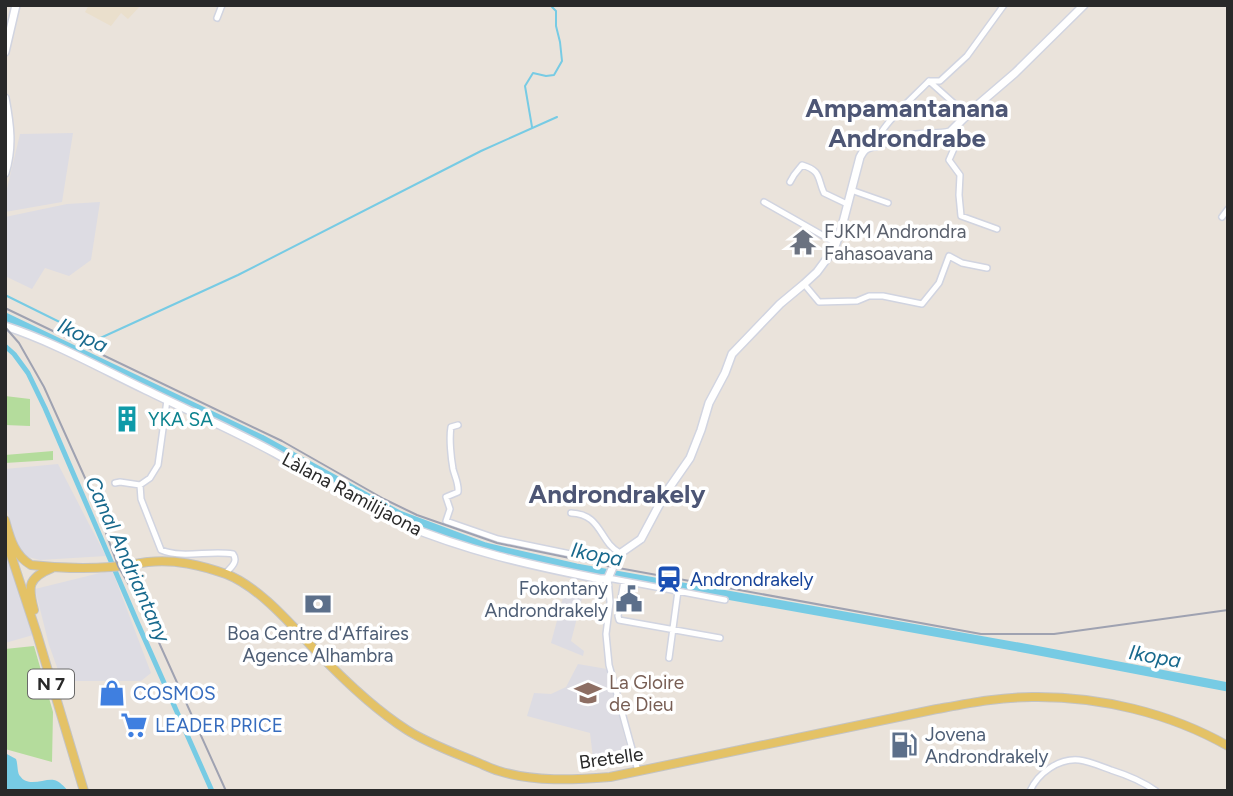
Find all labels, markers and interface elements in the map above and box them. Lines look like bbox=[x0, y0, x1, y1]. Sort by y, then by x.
district label: Ampamantanana Androndrabe bbox=[805, 92, 1009, 154]
place label: FJKM Androndra Fahasoavana bbox=[824, 220, 966, 265]
temple icon: FJKM Androndra Fahasoavana bbox=[788, 227, 818, 257]
water label: Ikopa bbox=[54, 312, 112, 358]
building icon: YKA SA bbox=[112, 404, 142, 434]
place label: YKA SA bbox=[148, 408, 213, 431]
street label: Làlana Ramilijaona bbox=[278, 447, 426, 541]
water label: Canal Andriantany bbox=[80, 472, 176, 647]
district label: Androndrakely bbox=[529, 478, 705, 510]
water label: Ikopa bbox=[569, 537, 625, 571]
station icon: Androndrakely bbox=[654, 564, 684, 594]
place label: Androndrakely bbox=[690, 568, 813, 591]
place label: Fokontany Androndrakely bbox=[485, 577, 608, 622]
public building icon: Fokontany Androndrakely bbox=[614, 584, 644, 614]
bank icon: Boa Centre d'Affaires Agence Alhambra bbox=[303, 589, 333, 619]
place label: Boa Centre d'Affaires Agence Alhambra bbox=[227, 622, 409, 667]
water label: Ikopa bbox=[1127, 639, 1183, 673]
road number: N 7 bbox=[28, 670, 74, 698]
place label: La Gloire de Dieu bbox=[609, 671, 684, 716]
shop icon: COSMOS bbox=[97, 678, 127, 708]
school or university icon: La Gloire de Dieu bbox=[573, 678, 603, 708]
place label: COSMOS bbox=[133, 682, 216, 705]
supermarket icon: LEADER PRICE bbox=[119, 710, 149, 740]
place label: LEADER PRICE bbox=[155, 714, 283, 737]
place label: Jovena Androndrakely bbox=[925, 723, 1048, 768]
fuel station icon: Jovena Androndrakely bbox=[889, 730, 919, 760]
street label: Bretelle bbox=[577, 742, 645, 774]

